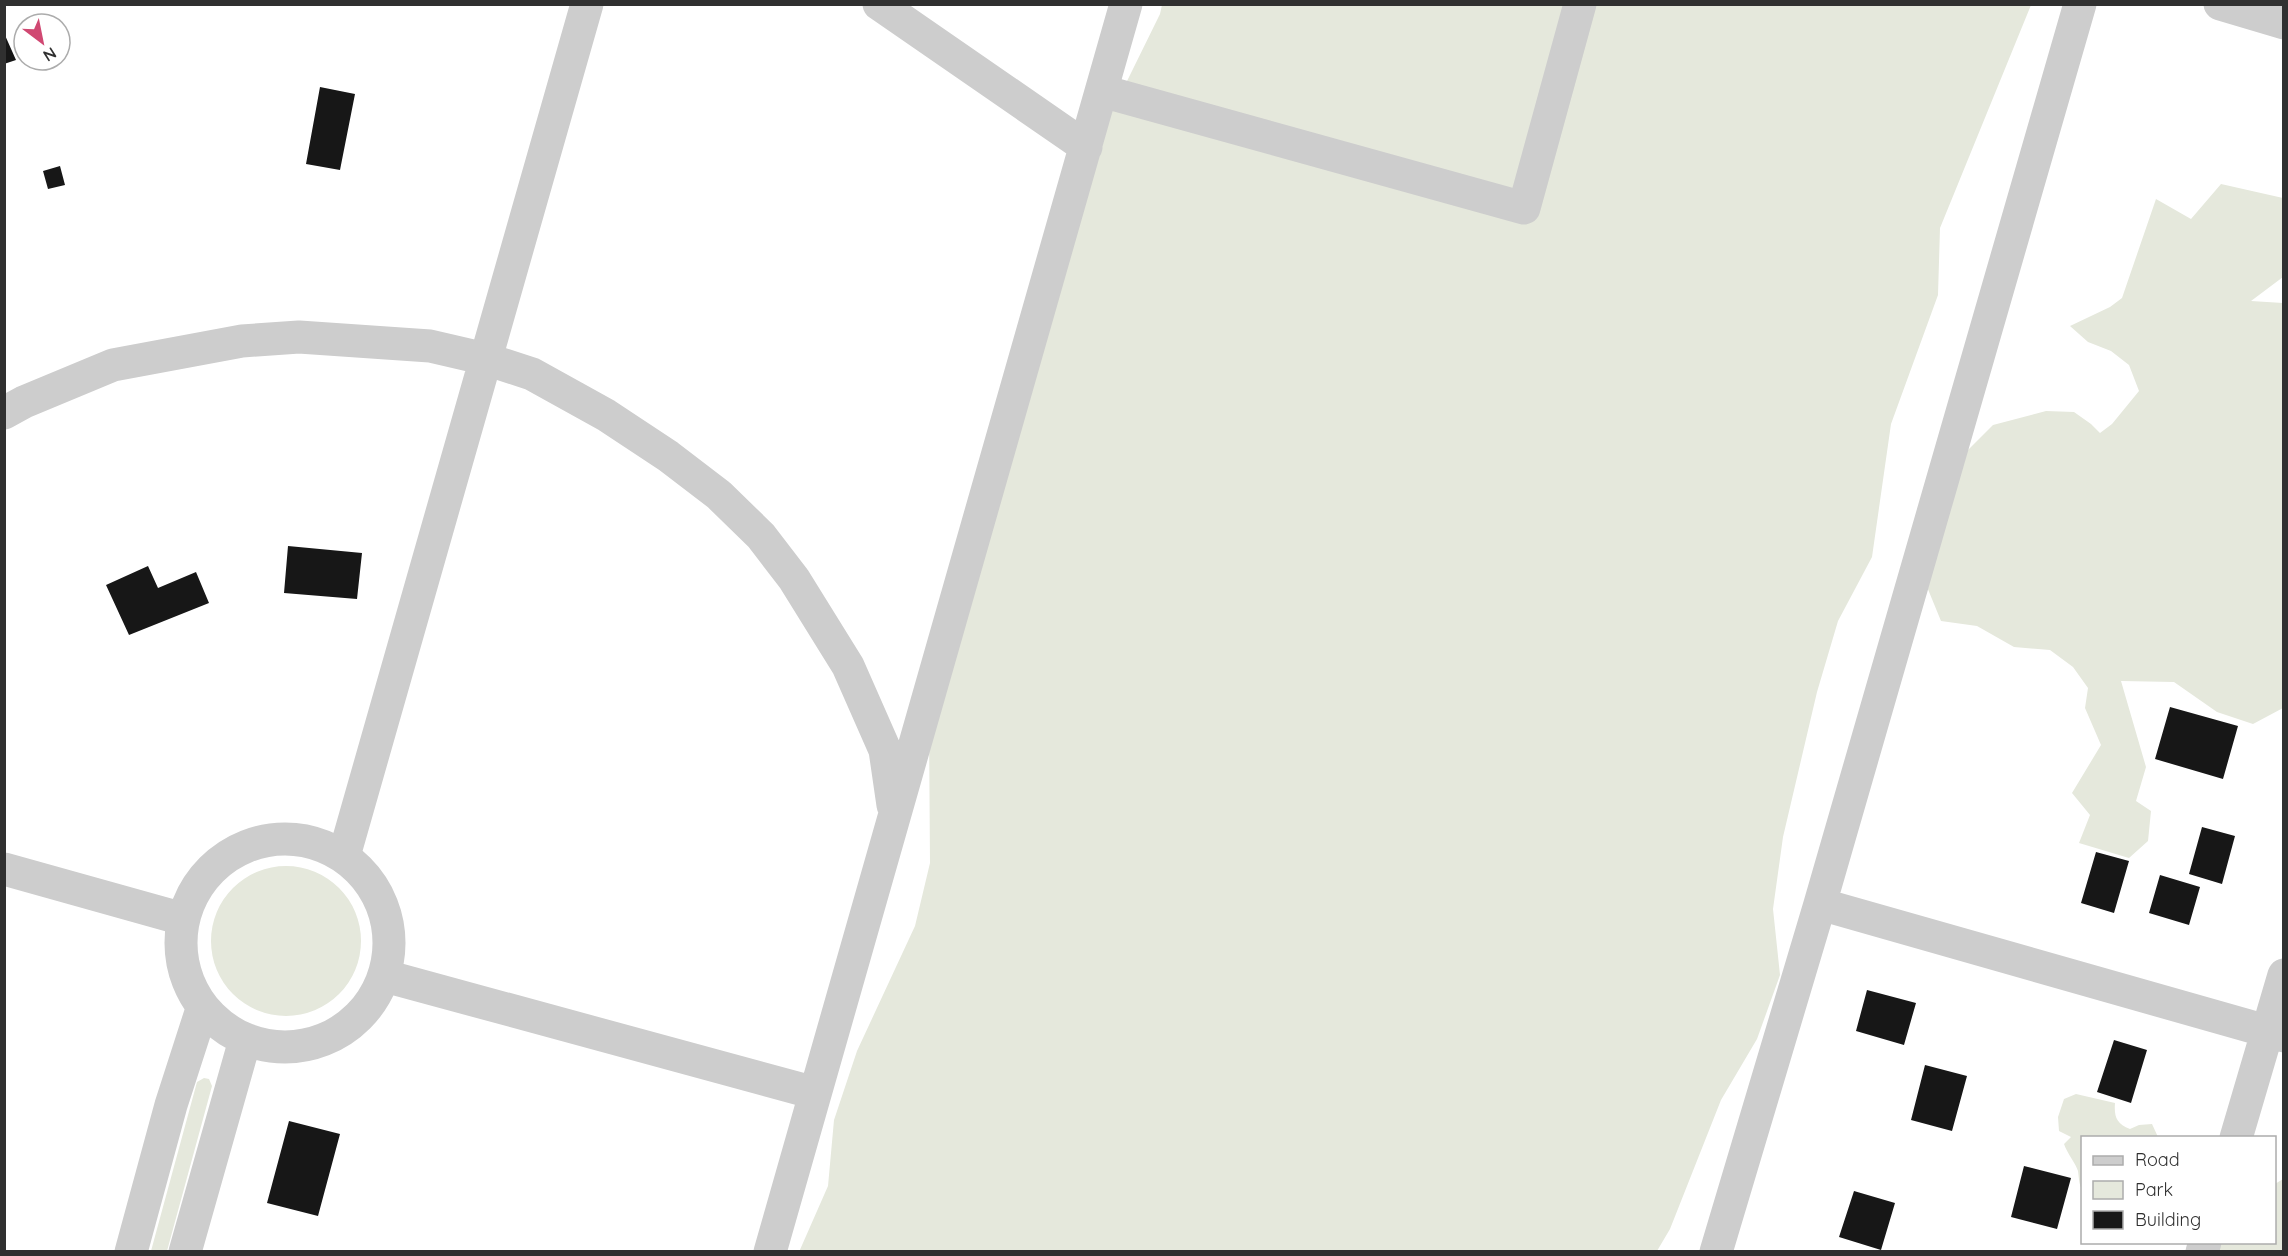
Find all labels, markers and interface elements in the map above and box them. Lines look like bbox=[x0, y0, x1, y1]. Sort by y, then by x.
north arrow bbox=[12, 12, 72, 72]
text: N bbox=[40, 43, 60, 66]
legend bbox=[2081, 1136, 2276, 1244]
text: Road bbox=[2135, 1148, 2180, 1171]
text: Park bbox=[2135, 1178, 2173, 1201]
text: Building bbox=[2135, 1208, 2201, 1231]

